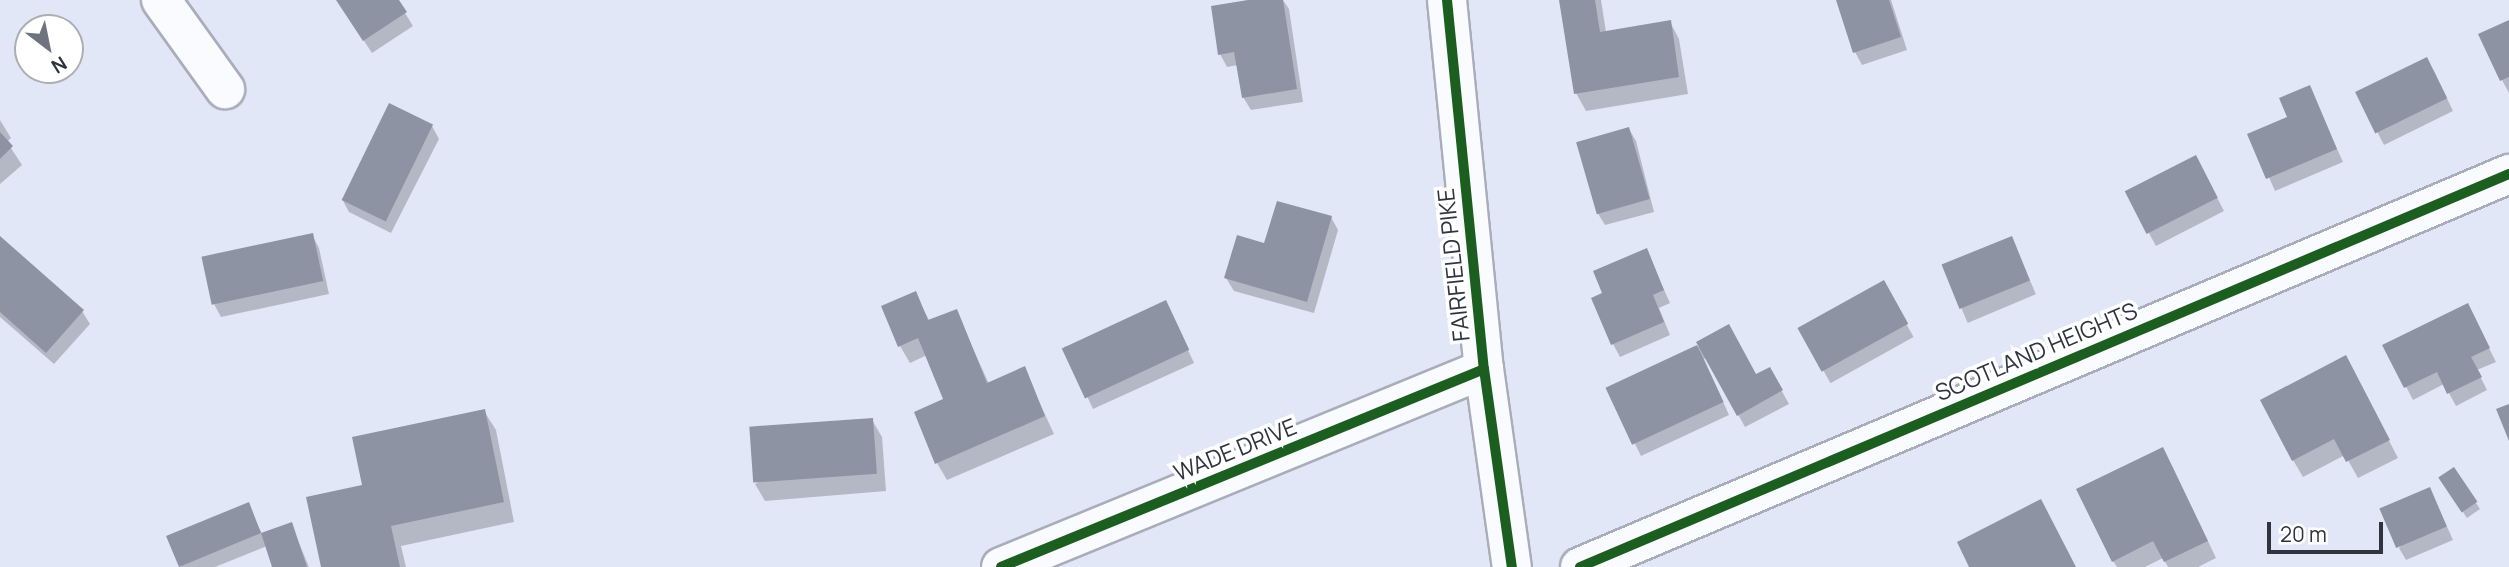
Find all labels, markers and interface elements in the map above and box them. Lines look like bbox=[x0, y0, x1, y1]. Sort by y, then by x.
north arrow bbox=[14, 14, 84, 84]
text: N bbox=[46, 50, 72, 80]
street label: FAIRFIELD PIKE bbox=[1431, 187, 1475, 343]
street label: SCOTLAND HEIGHTS bbox=[1931, 296, 2141, 406]
street label: WADE DRIVE bbox=[1170, 412, 1300, 486]
scale bar bbox=[2271, 508, 2386, 552]
text: 20 m bbox=[2280, 520, 2327, 548]

